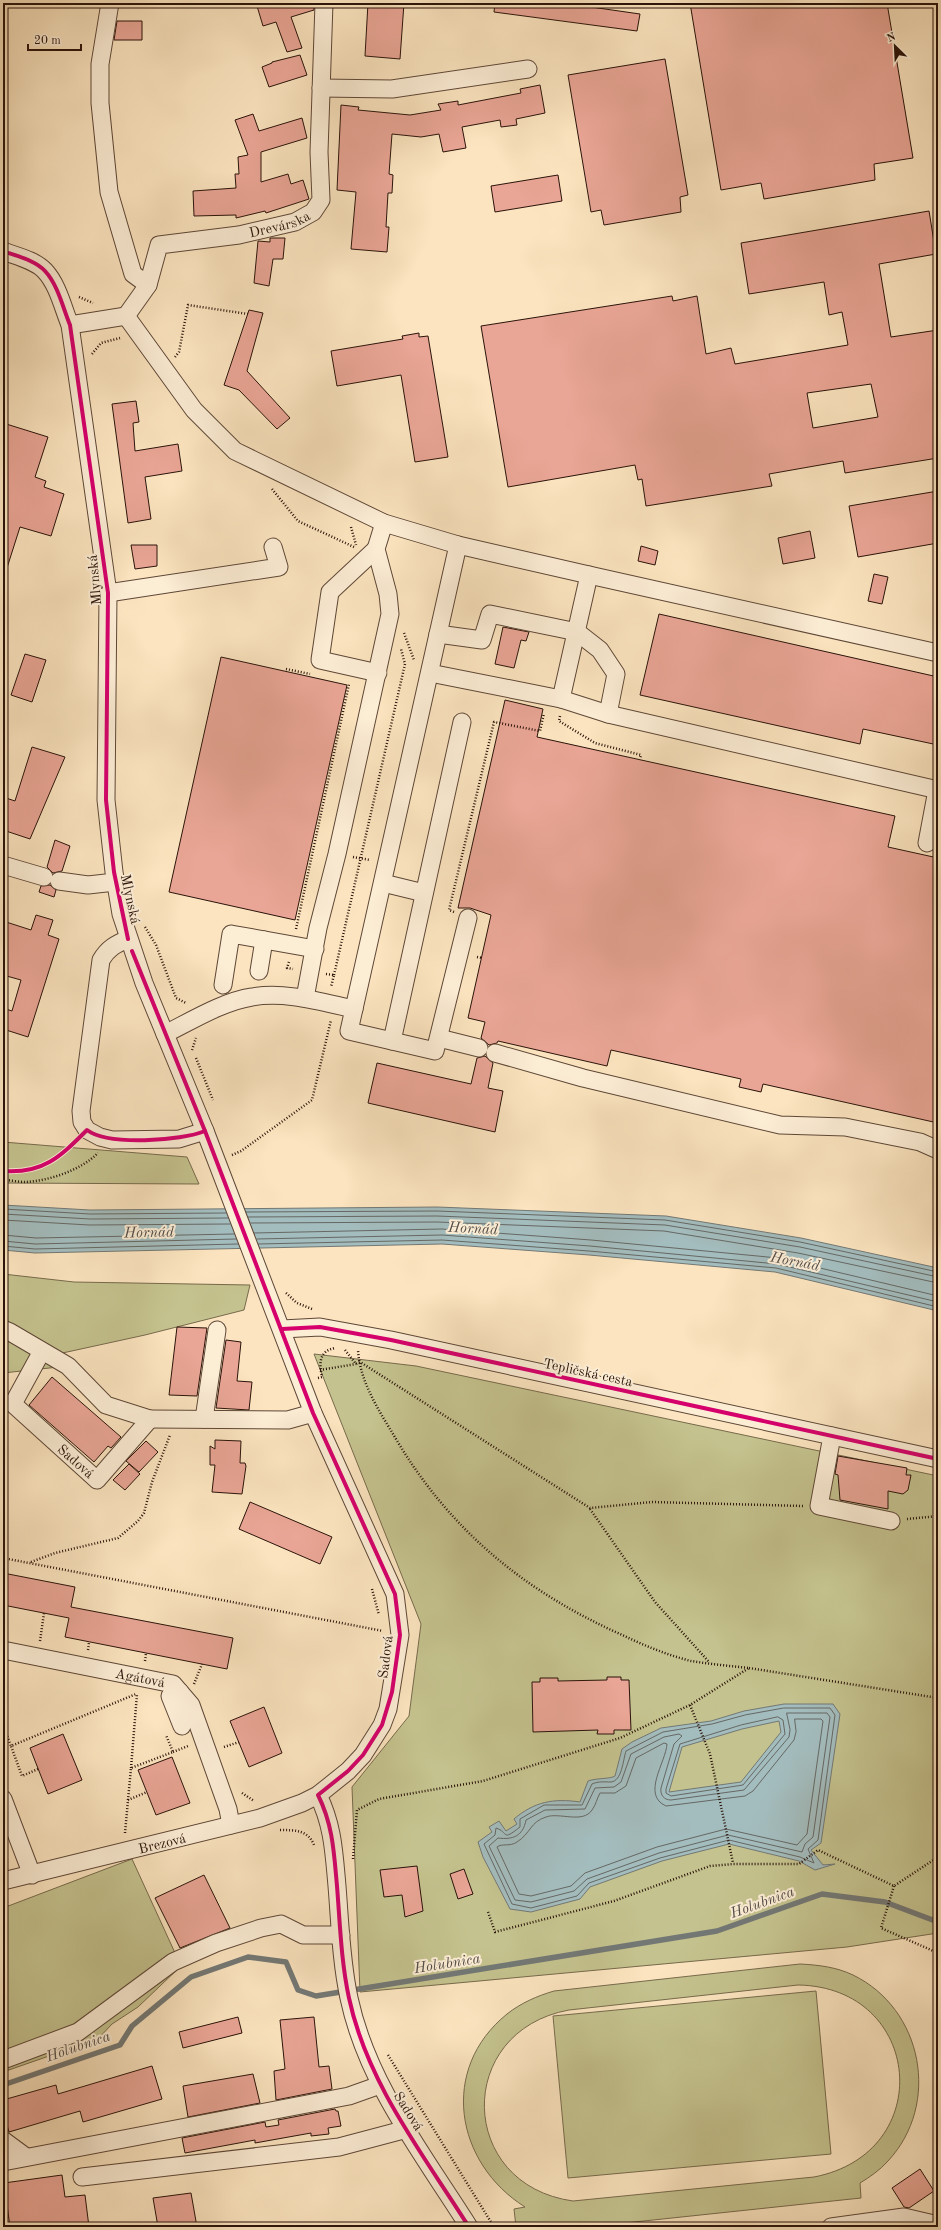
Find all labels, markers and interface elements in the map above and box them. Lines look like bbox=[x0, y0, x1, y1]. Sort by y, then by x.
scale bar bbox=[28, 26, 81, 52]
north arrow bbox=[875, 26, 915, 66]
text: N bbox=[885, 31, 898, 45]
text: 20 m bbox=[34, 35, 61, 47]
street label: Drevárska bbox=[248, 209, 313, 240]
street label: Mlynská bbox=[86, 554, 104, 606]
street label: Mlynská bbox=[118, 873, 142, 926]
water label: Hornád bbox=[447, 1221, 499, 1238]
water label: Hornád bbox=[123, 1226, 175, 1241]
water label: Hornád bbox=[768, 1250, 822, 1275]
street label: Tepličská cesta bbox=[542, 1357, 634, 1389]
street label: Sadová bbox=[54, 1442, 96, 1481]
street label: Sadová bbox=[376, 1635, 396, 1679]
street label: Agátová bbox=[114, 1667, 166, 1690]
street label: Brezová bbox=[137, 1831, 187, 1857]
water label: Holubnica bbox=[727, 1885, 797, 1922]
water label: Holubnica bbox=[412, 1952, 482, 1977]
water label: Holubnica bbox=[43, 2029, 113, 2066]
street label: Sadová bbox=[391, 2090, 426, 2134]

